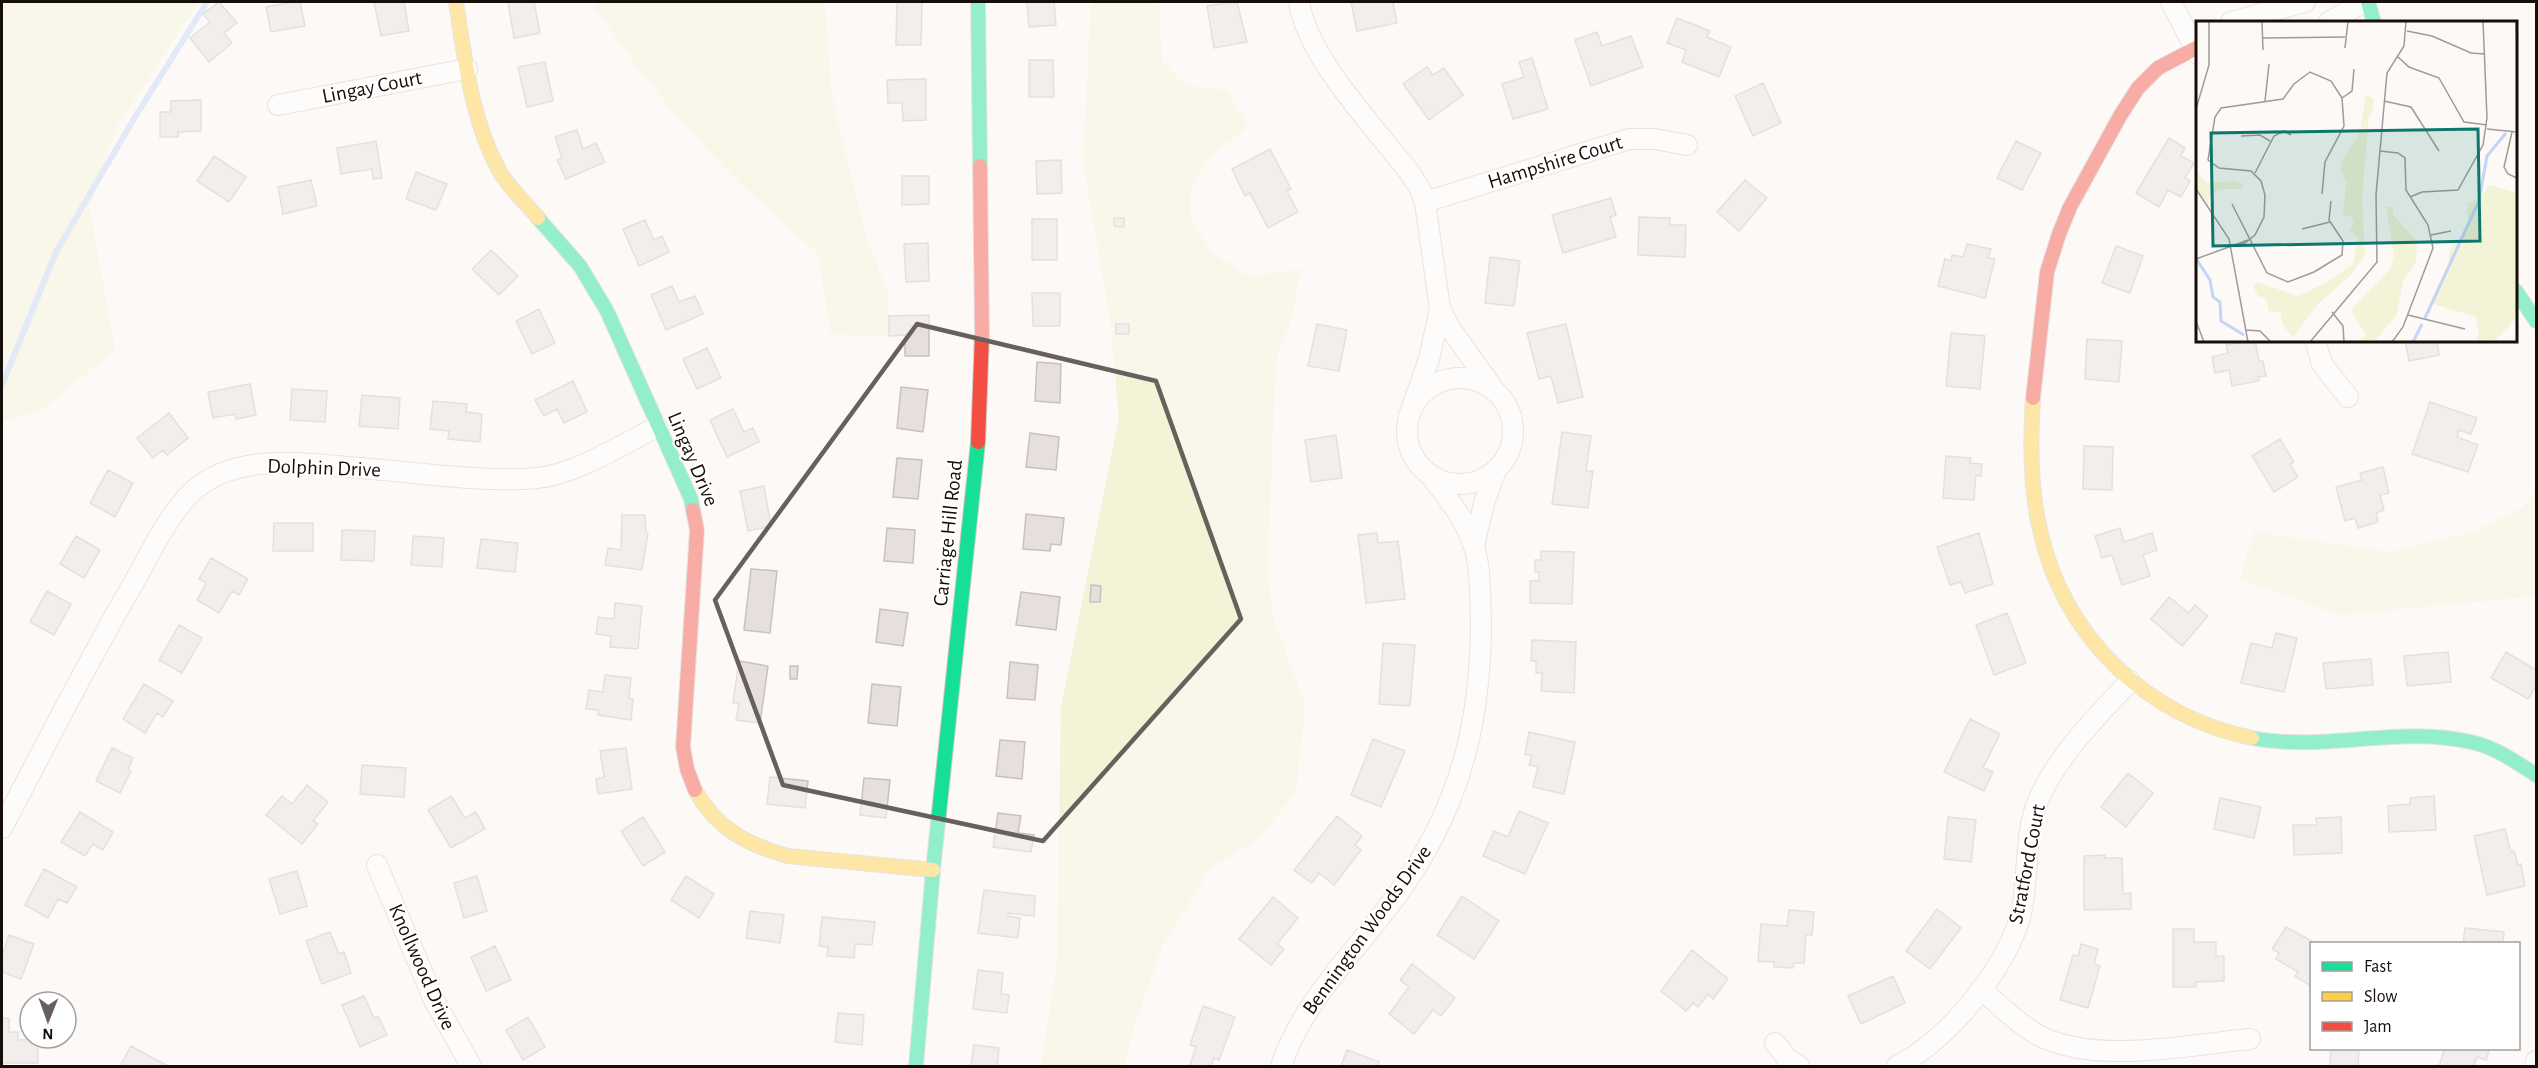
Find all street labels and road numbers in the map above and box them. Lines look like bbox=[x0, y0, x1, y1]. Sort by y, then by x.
street label: Lingay Court bbox=[320, 67, 424, 107]
street label: Hampshire Court bbox=[1485, 131, 1625, 192]
street label: Lingay Drive bbox=[664, 409, 722, 509]
street label: Dolphin Drive bbox=[267, 456, 381, 480]
street label: Carriage Hill Road bbox=[930, 459, 966, 607]
street label: Stratford Court bbox=[2005, 802, 2049, 926]
street label: Bennington Woods Drive bbox=[1299, 842, 1435, 1018]
street label: Knollwood Drive bbox=[385, 901, 459, 1033]

